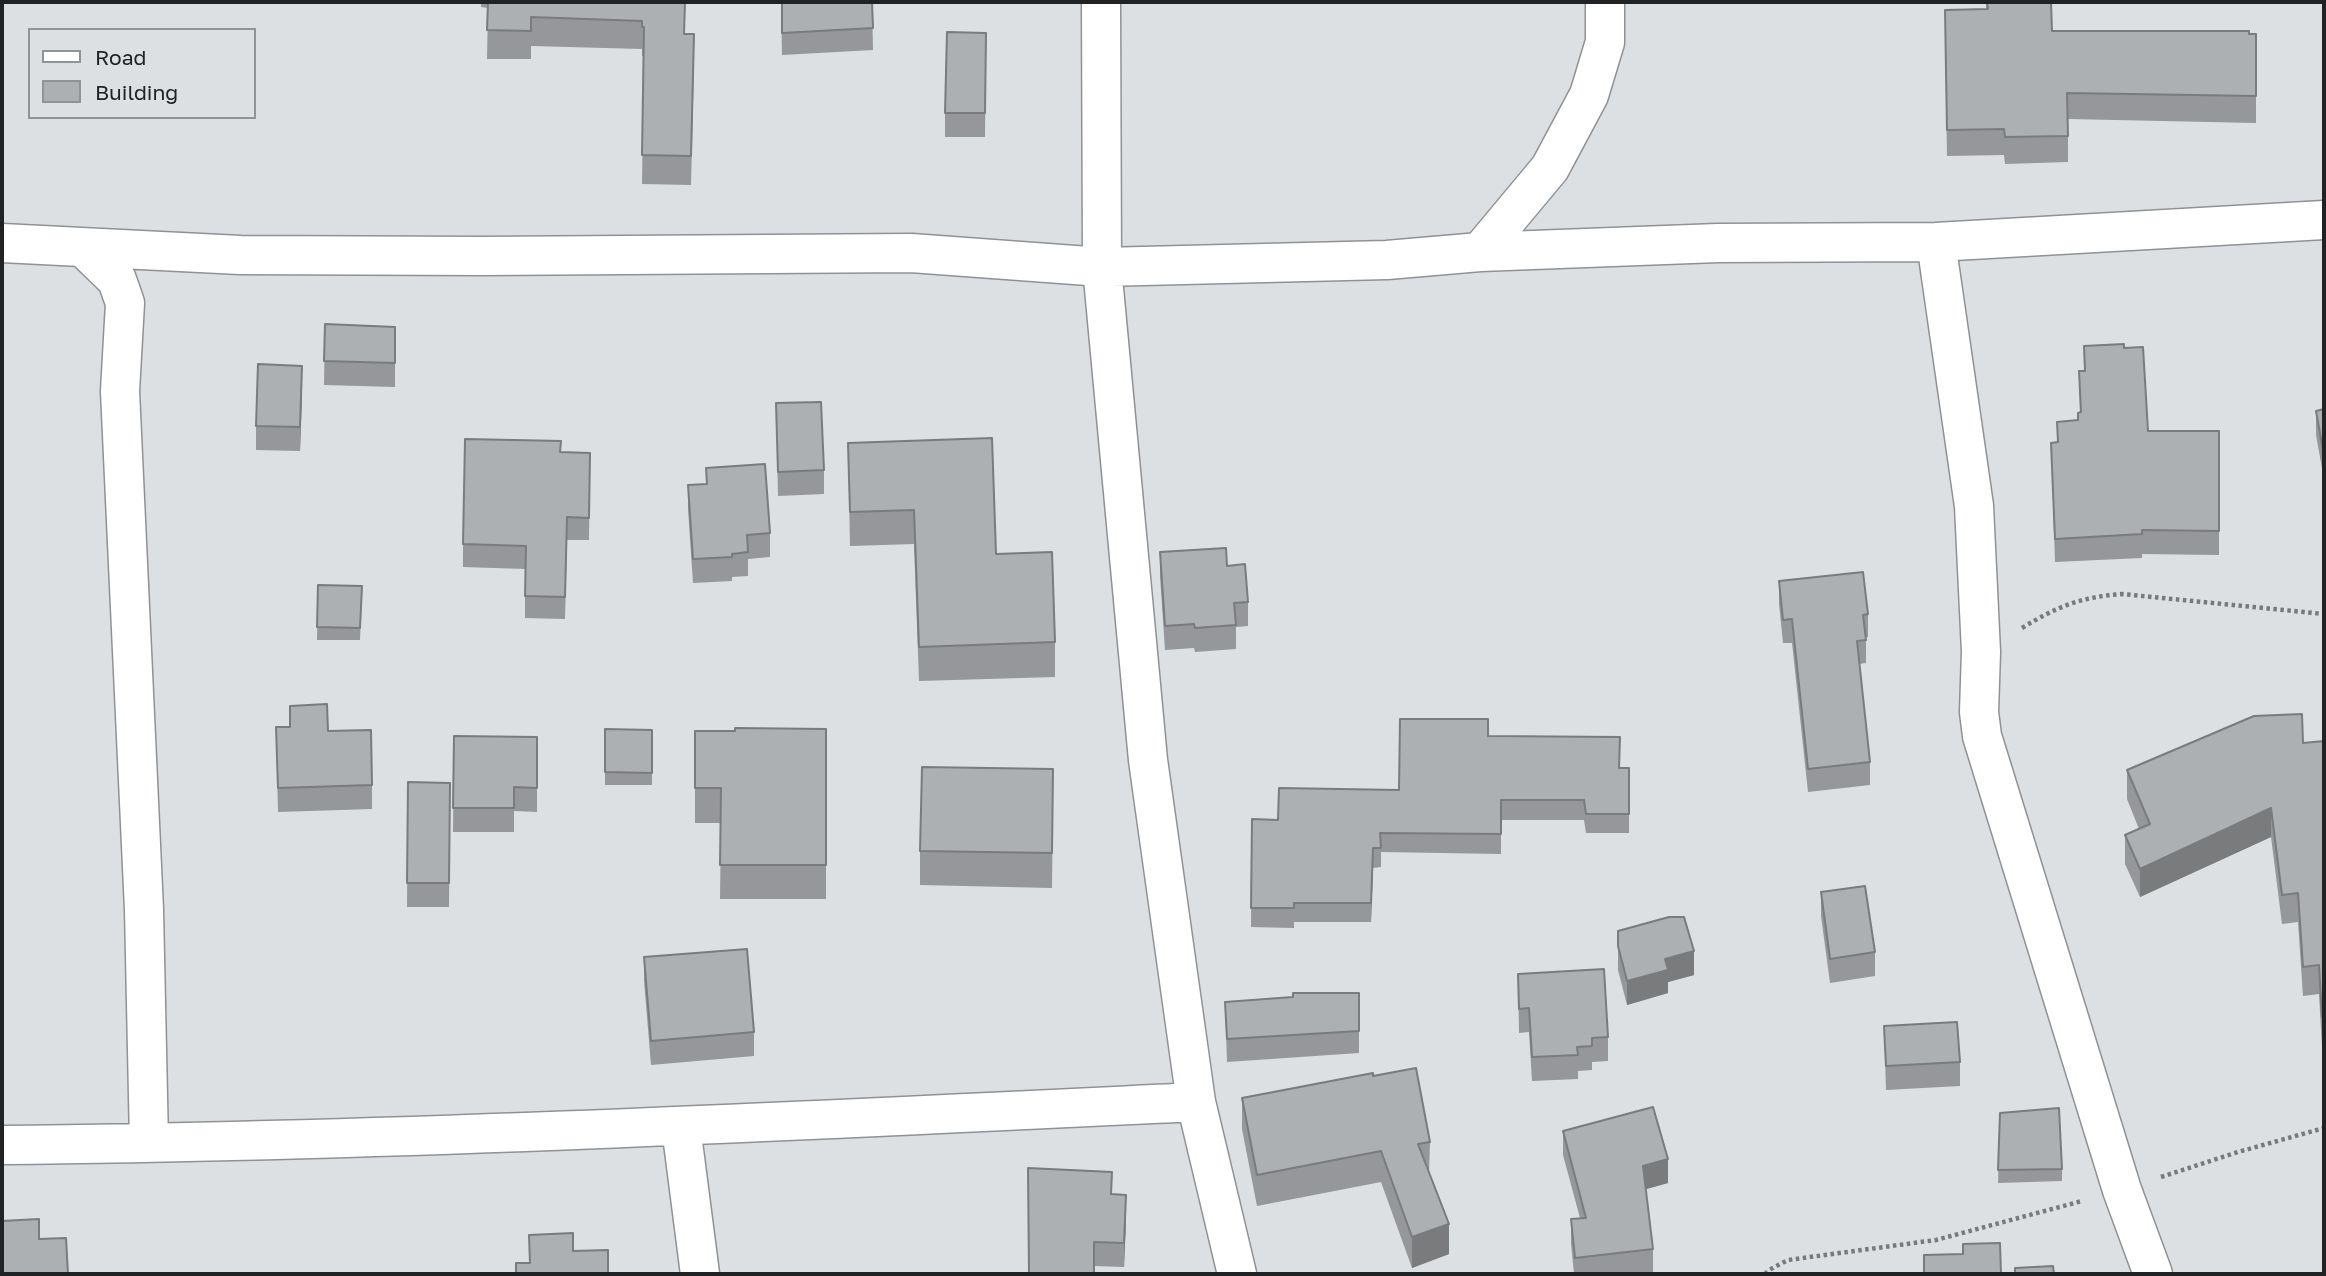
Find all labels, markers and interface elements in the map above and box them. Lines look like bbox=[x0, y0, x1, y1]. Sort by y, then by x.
legend bbox=[28, 28, 256, 119]
text: Road bbox=[95, 44, 146, 70]
text: Building bbox=[95, 79, 178, 105]

